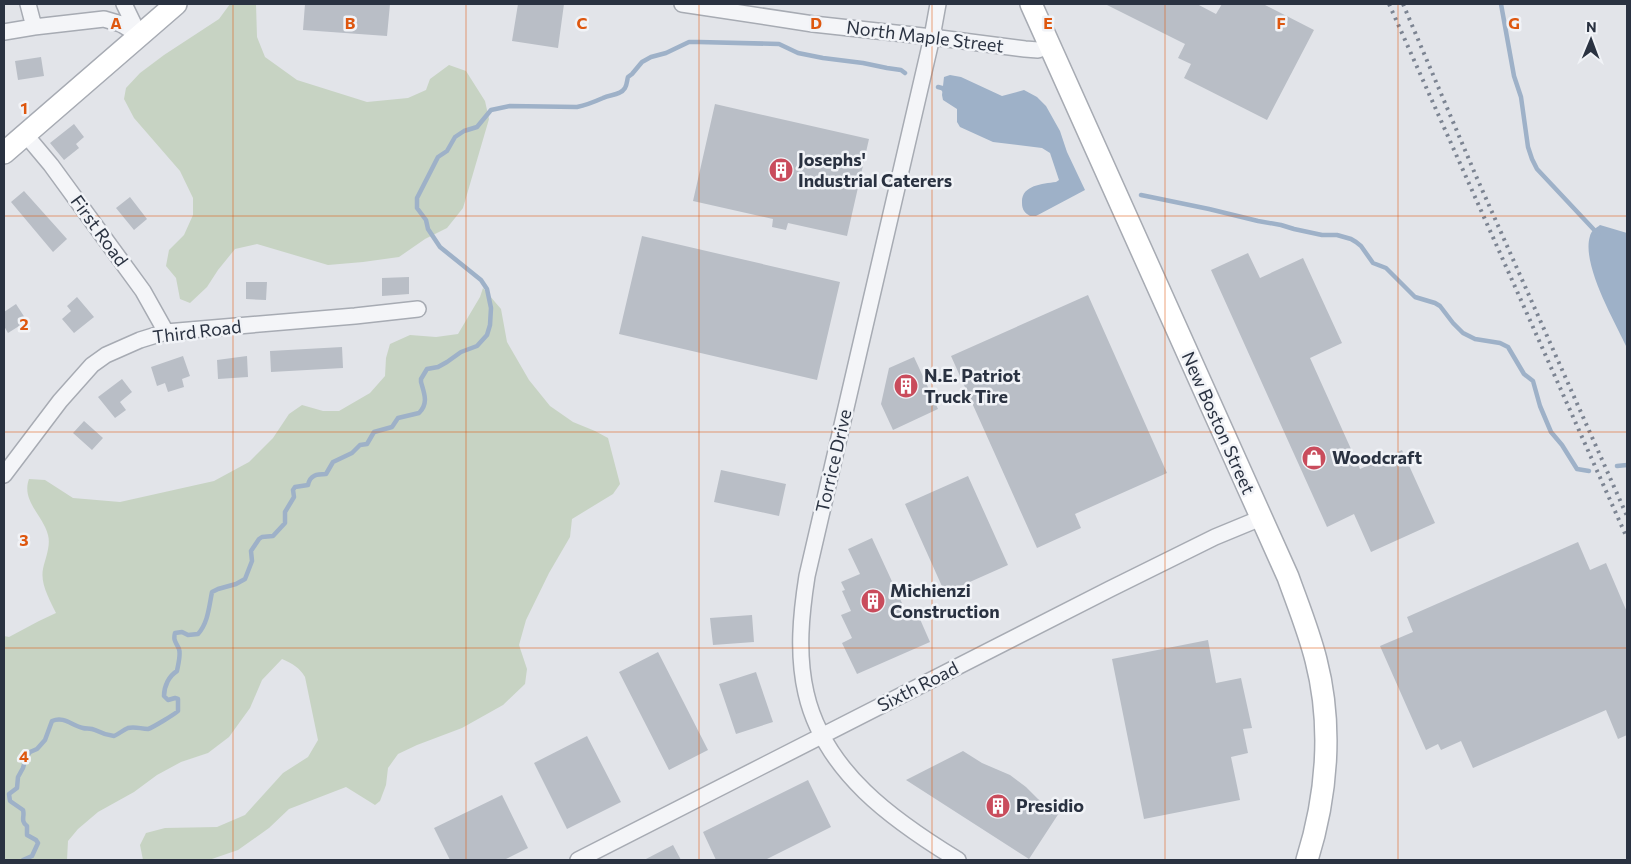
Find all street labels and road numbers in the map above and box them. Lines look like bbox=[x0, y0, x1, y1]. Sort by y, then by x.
street label: North Maple Street bbox=[845, 15, 1005, 57]
street label: First Road bbox=[67, 190, 133, 270]
street label: Third Road bbox=[151, 315, 243, 347]
street label: New Boston Street bbox=[1178, 348, 1260, 497]
street label: Torrice Drive bbox=[810, 407, 856, 515]
street label: Sixth Road bbox=[873, 656, 962, 716]

